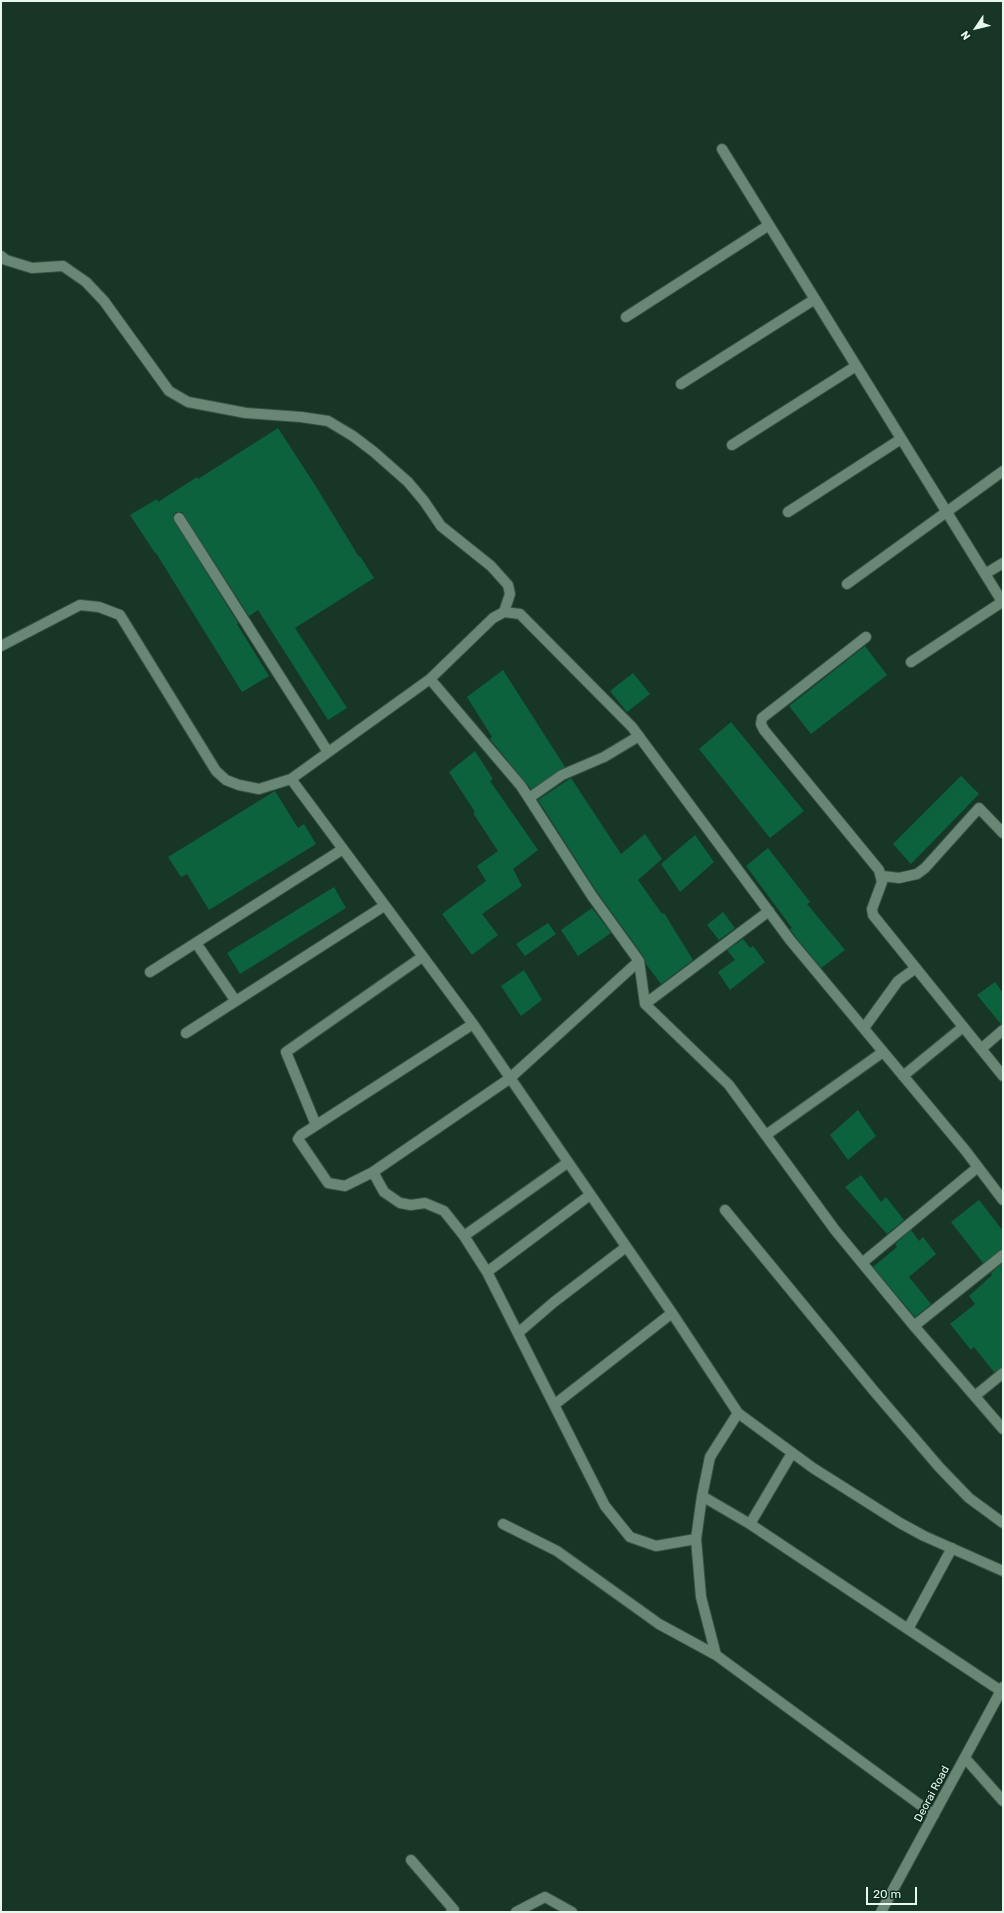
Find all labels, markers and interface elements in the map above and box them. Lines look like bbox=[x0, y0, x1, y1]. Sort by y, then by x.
north arrow bbox=[956, 8, 996, 48]
text: N bbox=[958, 28, 973, 42]
street label: Deorai Road bbox=[912, 1764, 952, 1824]
scale bar bbox=[868, 1879, 919, 1905]
text: 20 m bbox=[873, 1887, 901, 1901]

